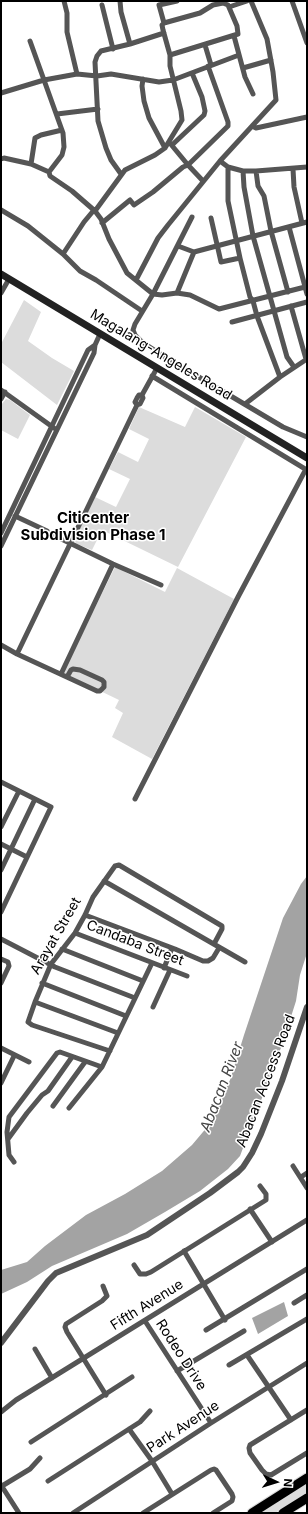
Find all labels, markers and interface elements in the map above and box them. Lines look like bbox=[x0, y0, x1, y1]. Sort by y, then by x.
street label: Magalang-Angeles Road bbox=[87, 306, 235, 404]
district label: Citicenter Subdivision Phase 1 bbox=[21, 509, 165, 544]
street label: Arayat Street bbox=[27, 894, 85, 978]
street label: Candaba Street bbox=[84, 917, 186, 969]
street label: Abacan Access Road bbox=[233, 1012, 299, 1150]
water label: Abacan River bbox=[197, 1039, 247, 1135]
street label: Fifth Avenue bbox=[108, 1276, 186, 1334]
street label: Rodeo Drive bbox=[152, 1316, 210, 1394]
street label: Park Avenue bbox=[144, 1397, 222, 1457]
north arrow bbox=[256, 1462, 296, 1502]
text: N bbox=[281, 1478, 295, 1488]

